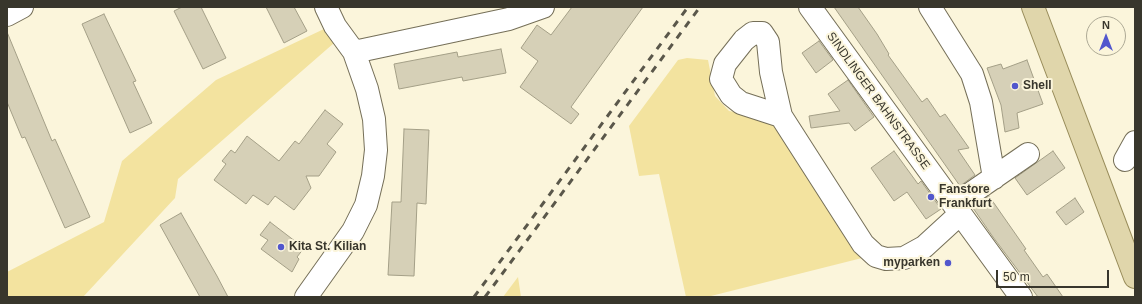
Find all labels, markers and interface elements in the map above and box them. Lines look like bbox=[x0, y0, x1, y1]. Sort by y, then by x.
north arrow bbox=[1086, 16, 1126, 56]
text: N bbox=[1102, 19, 1110, 31]
street label: SINDLINGER BAHNSTRASSE bbox=[823, 30, 933, 172]
place label: Shell bbox=[1023, 79, 1052, 93]
marker: Shell bbox=[1010, 81, 1020, 91]
place label: Fanstore Frankfurt bbox=[939, 183, 992, 211]
marker: Fanstore Frankfurt bbox=[926, 192, 936, 202]
place label: Kita St. Kilian bbox=[289, 240, 366, 254]
marker: Kita St. Kilian bbox=[276, 242, 286, 252]
place label: myparken bbox=[883, 256, 940, 270]
marker: myparken bbox=[943, 258, 953, 268]
scale bar bbox=[998, 262, 1111, 288]
text: 50 m bbox=[1003, 270, 1030, 284]

